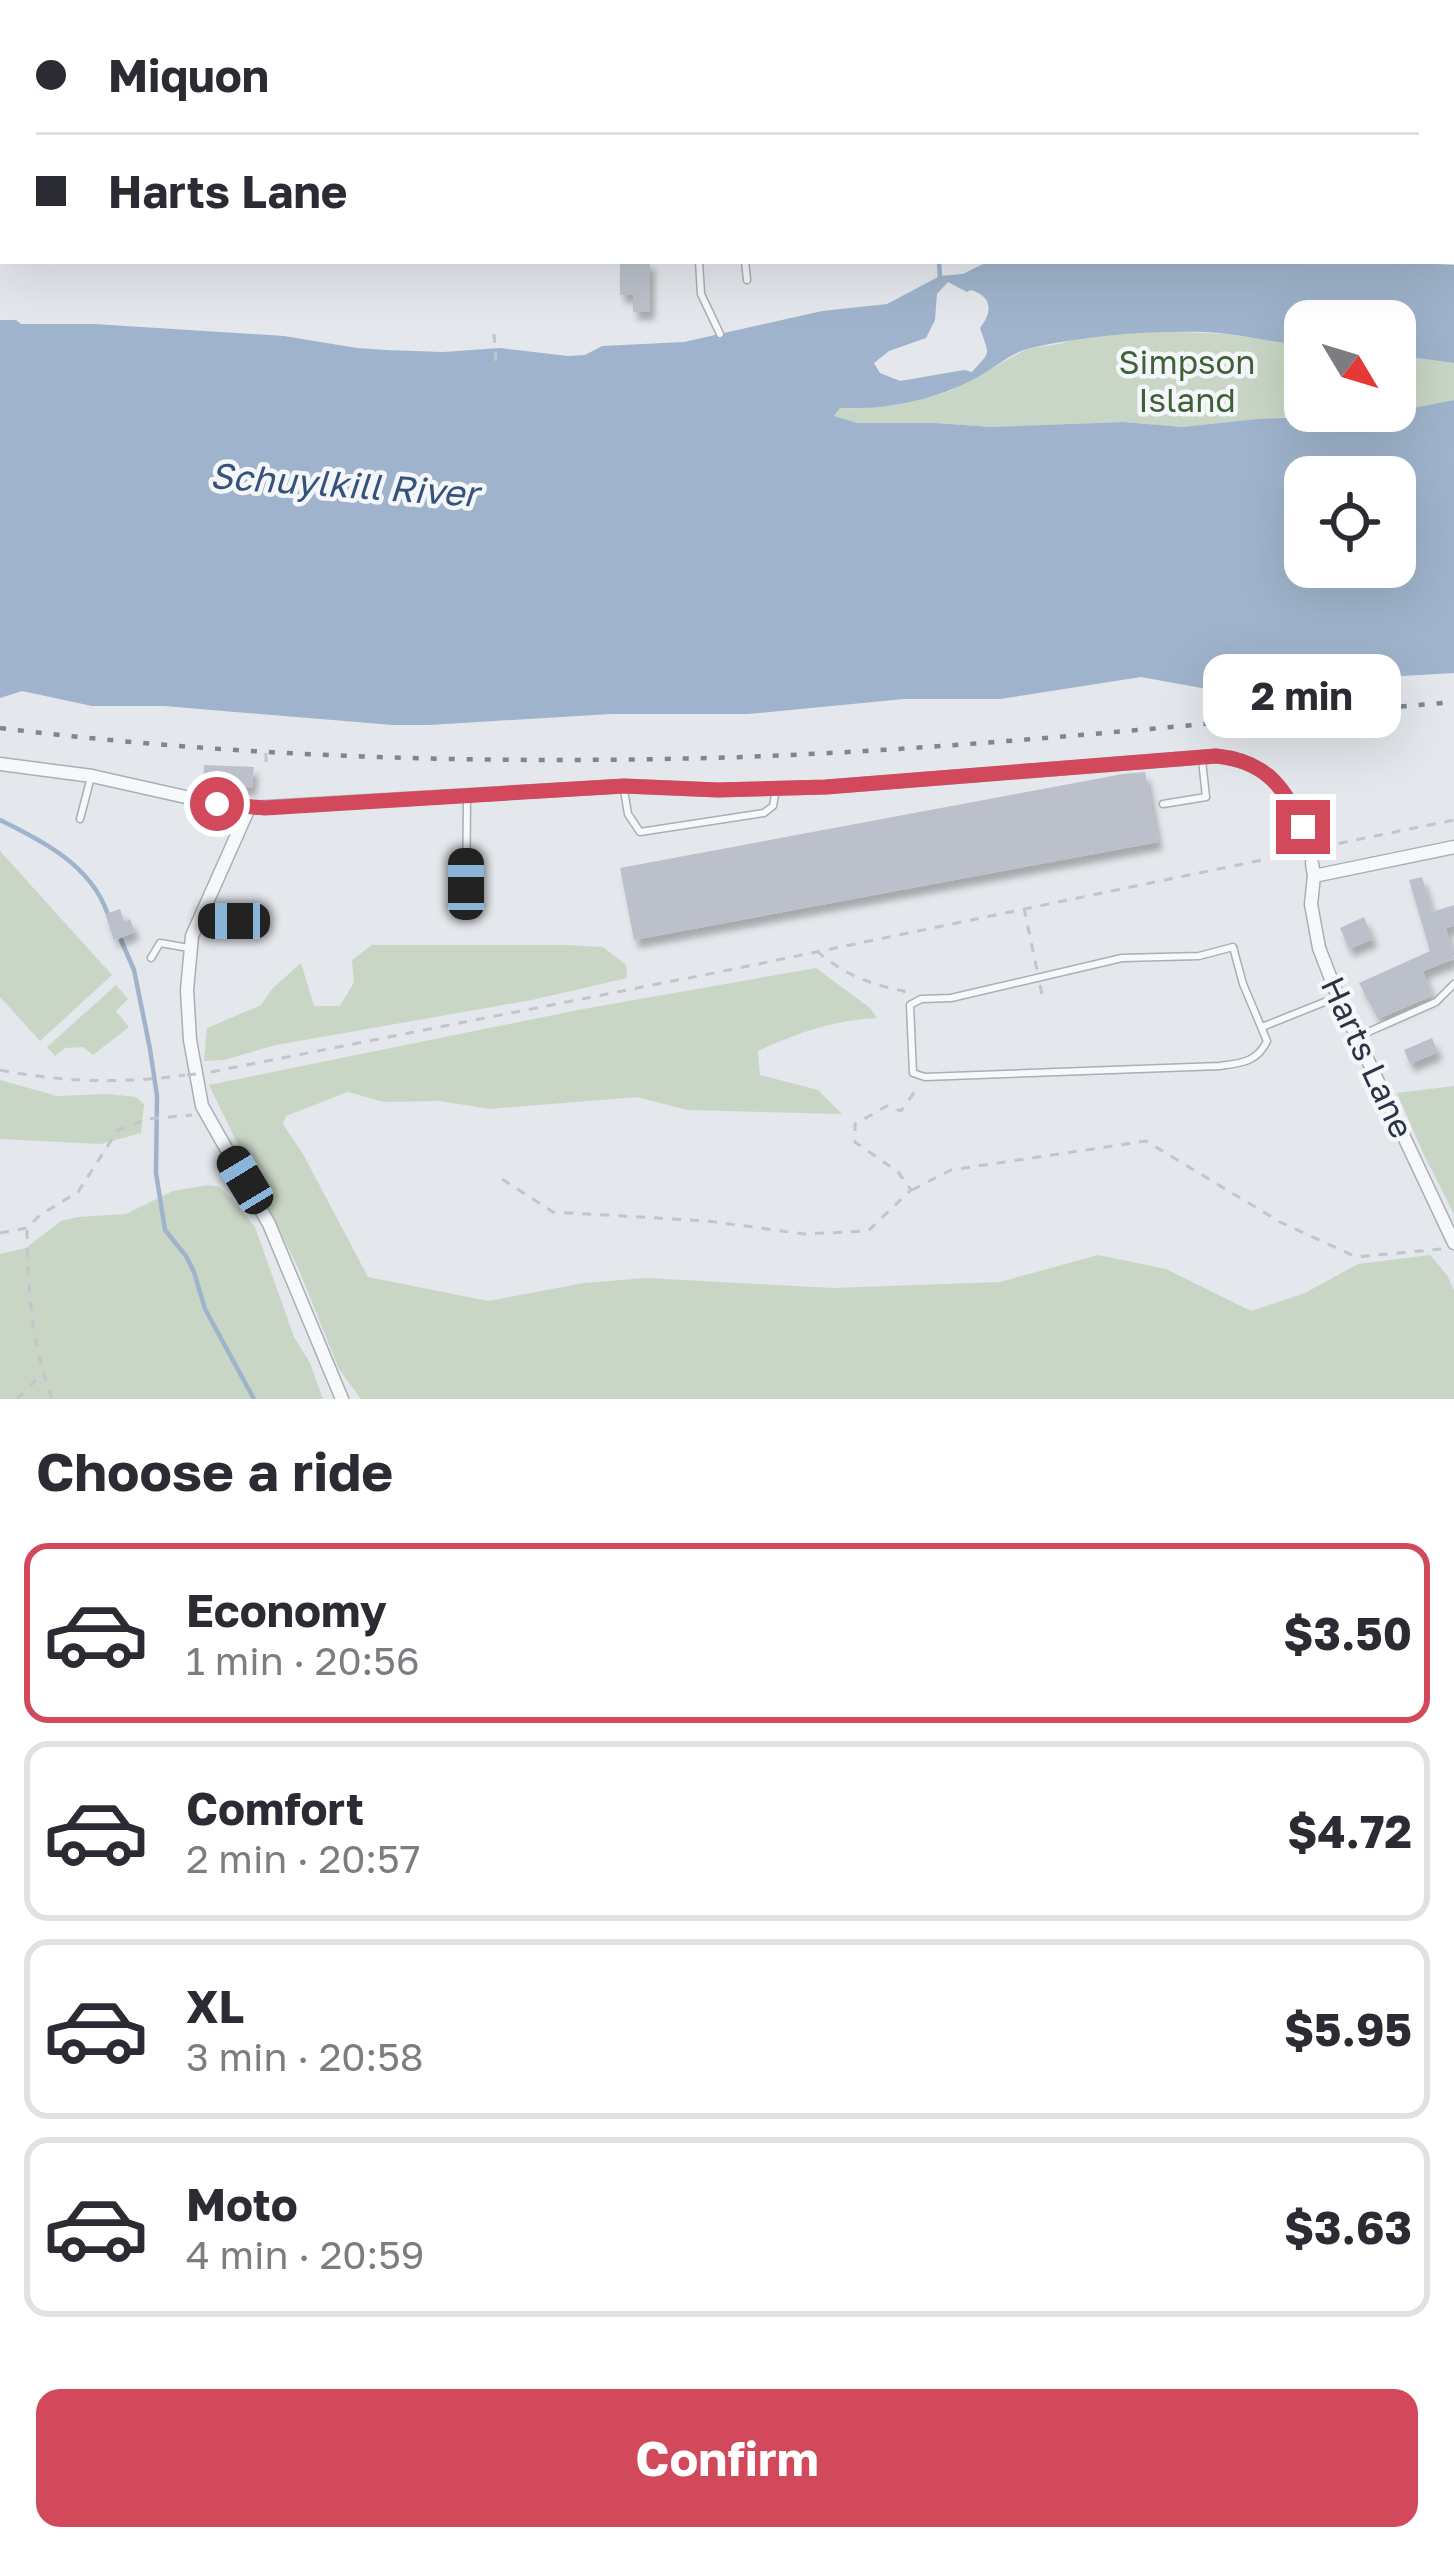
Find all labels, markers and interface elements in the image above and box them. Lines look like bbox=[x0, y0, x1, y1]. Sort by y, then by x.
text: Miquon bbox=[108, 48, 269, 102]
text: Harts Lane bbox=[108, 164, 347, 218]
north arrow bbox=[1284, 300, 1416, 432]
map controls bbox=[1284, 300, 1416, 588]
park label: Simpson Island bbox=[1118, 342, 1256, 419]
water label: Schuylkill River bbox=[208, 453, 485, 515]
button: locate bbox=[1284, 456, 1416, 588]
callout: 2 min bbox=[1204, 653, 1402, 737]
text: 2 min bbox=[1251, 672, 1353, 719]
route start bbox=[190, 777, 244, 831]
route end bbox=[1276, 800, 1330, 854]
car bbox=[448, 848, 484, 920]
car bbox=[198, 903, 270, 939]
street label: Harts Lane bbox=[1314, 970, 1422, 1144]
car bbox=[211, 1140, 279, 1220]
text: Choose a ride bbox=[36, 1438, 393, 1503]
icon: car bbox=[42, 1579, 150, 1687]
text: Economy bbox=[186, 1583, 387, 1637]
text: $3.50 bbox=[1283, 1606, 1412, 1660]
text: 1 min · 20:56 bbox=[186, 1637, 420, 1684]
icon: car bbox=[42, 1777, 150, 1885]
text: Comfort bbox=[186, 1781, 364, 1835]
text: $4.72 bbox=[1287, 1804, 1412, 1858]
text: 2 min · 20:57 bbox=[186, 1835, 420, 1882]
icon: car bbox=[42, 1975, 150, 2083]
text: XL bbox=[186, 1979, 244, 2033]
text: $5.95 bbox=[1284, 2002, 1412, 2056]
text: 3 min · 20:58 bbox=[186, 2033, 424, 2080]
icon: car bbox=[42, 2173, 150, 2281]
text: Moto bbox=[186, 2177, 298, 2231]
text: $3.63 bbox=[1284, 2200, 1412, 2254]
text: 4 min · 20:59 bbox=[186, 2231, 424, 2278]
button: Confirm bbox=[36, 2389, 1418, 2527]

